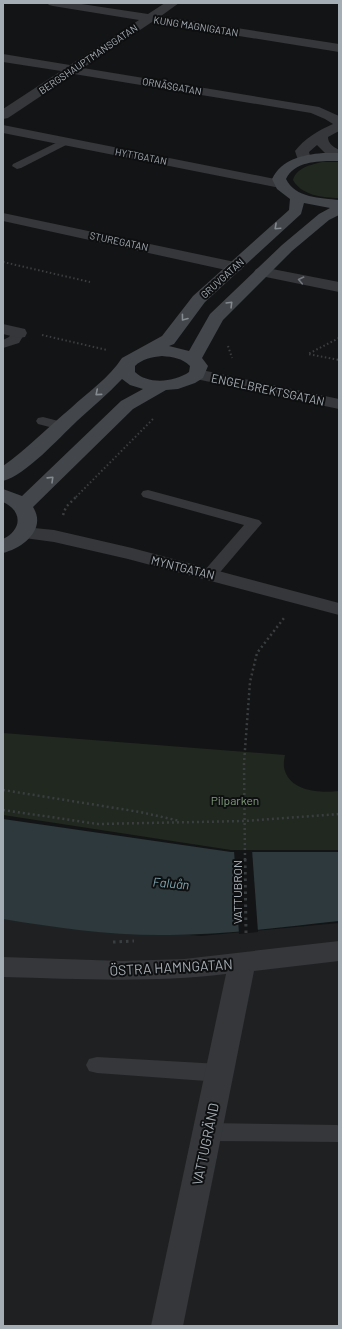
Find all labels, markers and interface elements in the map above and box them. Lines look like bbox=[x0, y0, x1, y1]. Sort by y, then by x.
street label: KUNG MAGNIGATAN bbox=[153, 13, 239, 39]
street label: BERGSHAUPTMANSGATAN bbox=[36, 21, 140, 97]
street label: ORNÄSGATAN bbox=[141, 75, 203, 97]
street label: HYTTGATAN bbox=[114, 145, 168, 167]
one-way arrow bbox=[274, 223, 282, 230]
street label: STUREGATAN bbox=[89, 229, 149, 253]
street label: GRUVGATAN bbox=[198, 256, 246, 300]
one-way arrow bbox=[298, 276, 304, 284]
one-way arrow bbox=[225, 301, 233, 309]
one-way arrow bbox=[182, 314, 189, 321]
street label: ENGELBREKTSGATAN bbox=[210, 370, 326, 408]
one-way arrow bbox=[96, 389, 103, 396]
one-way arrow bbox=[46, 476, 54, 484]
street label: MYNTGATAN bbox=[150, 552, 216, 582]
park label: Pilparken bbox=[211, 793, 259, 807]
street label: VATTUBRON bbox=[230, 860, 244, 924]
water label: Faluån bbox=[152, 873, 190, 893]
street label: ÖSTRA HAMNGATAN bbox=[109, 955, 233, 979]
street label: VATTUGRÄND bbox=[188, 1101, 222, 1187]

